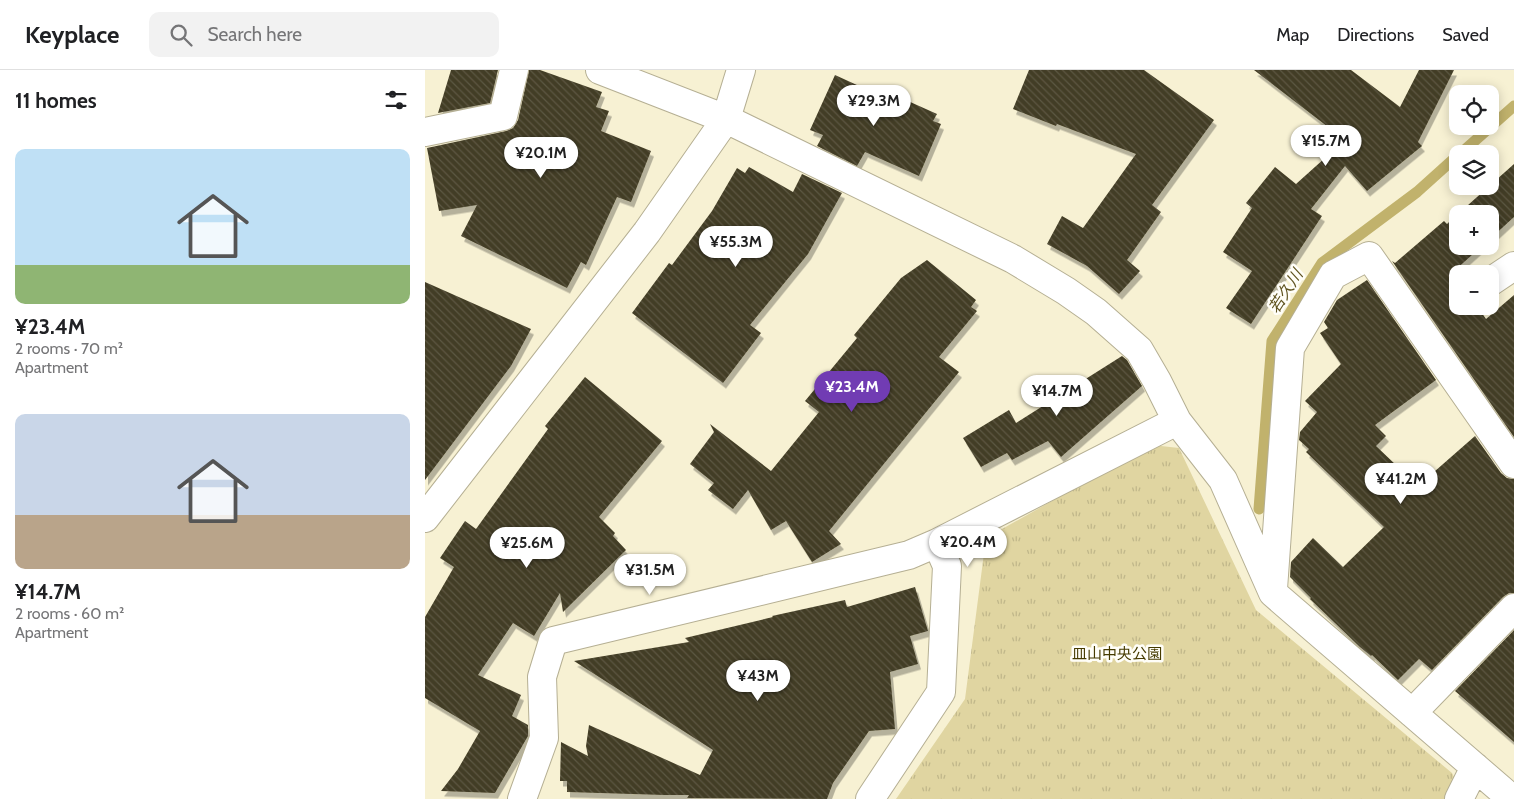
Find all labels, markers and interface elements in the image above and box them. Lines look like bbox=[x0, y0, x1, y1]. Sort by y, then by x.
search box bbox=[149, 12, 499, 57]
text: Keyplace bbox=[25, 20, 119, 49]
icon: search bbox=[167, 21, 195, 49]
text: Search here bbox=[207, 23, 302, 46]
text: Map bbox=[1276, 24, 1309, 46]
text: Directions bbox=[1337, 24, 1414, 46]
text: Saved bbox=[1442, 24, 1489, 46]
pin: ¥29.3M bbox=[833, 85, 915, 127]
map controls bbox=[1449, 85, 1499, 315]
button: locate bbox=[1449, 85, 1499, 135]
icon: filters bbox=[382, 86, 410, 114]
text: 11 homes bbox=[15, 88, 97, 113]
text: ¥29.3M bbox=[848, 91, 900, 110]
pin: ¥15.7M bbox=[1285, 124, 1367, 167]
text: ¥15.7M bbox=[1302, 131, 1350, 150]
pin: ¥20.1M bbox=[500, 136, 582, 179]
text: ¥20.1M bbox=[515, 143, 567, 162]
button: layers bbox=[1449, 145, 1499, 195]
icon: home bbox=[168, 181, 258, 271]
button: + bbox=[1449, 205, 1499, 255]
pin: ¥55.3M bbox=[695, 226, 777, 268]
text: ¥55.3M bbox=[710, 232, 762, 251]
water label: 若久川 bbox=[1264, 264, 1308, 317]
button: − bbox=[1449, 265, 1499, 315]
text: ¥23.4M bbox=[15, 314, 85, 339]
text: 2 rooms · 70 m² bbox=[15, 339, 123, 358]
text: Apartment bbox=[15, 358, 88, 377]
pin: ¥23.4M bbox=[811, 370, 893, 413]
pin: ¥14.7M bbox=[1016, 374, 1098, 417]
text: ¥23.4M bbox=[825, 377, 879, 396]
text: ¥14.7M bbox=[1032, 381, 1082, 400]
icon: home bbox=[168, 446, 258, 536]
pin: ¥41.2M bbox=[1360, 462, 1442, 505]
text: ¥41.2M bbox=[1376, 469, 1426, 488]
pin: ¥25.6M bbox=[486, 526, 568, 569]
pin: ¥20.4M bbox=[927, 526, 1009, 568]
text: ¥20.4M bbox=[940, 532, 996, 551]
text: ¥25.6M bbox=[501, 533, 553, 552]
pin: ¥31.5M bbox=[609, 554, 691, 596]
text: ¥31.5M bbox=[625, 560, 675, 579]
text: ¥14.7M bbox=[15, 579, 81, 604]
text: 2 rooms · 60 m² bbox=[15, 604, 124, 623]
text: Apartment bbox=[15, 623, 88, 642]
park label: 皿山中央公園 bbox=[1072, 645, 1162, 663]
pin: ¥43M bbox=[728, 660, 788, 702]
text: ¥43M bbox=[737, 666, 779, 685]

